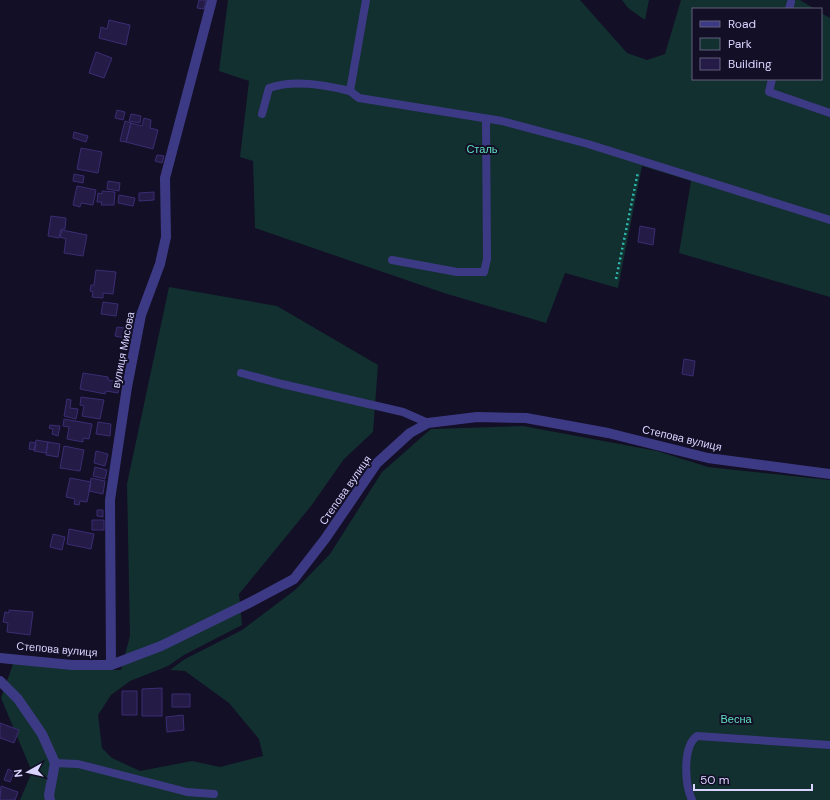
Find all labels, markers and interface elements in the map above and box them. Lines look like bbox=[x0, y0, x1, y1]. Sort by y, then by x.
legend bbox=[692, 8, 822, 80]
text: Road bbox=[728, 16, 756, 32]
text: Park bbox=[728, 36, 752, 52]
text: Building bbox=[728, 56, 772, 72]
park label: Сталь bbox=[466, 142, 498, 156]
street label: вулиця Мисова bbox=[109, 310, 137, 389]
street label: Степова вулиця bbox=[641, 422, 723, 454]
street label: Степова вулиця bbox=[316, 453, 374, 527]
street label: Степова вулиця bbox=[16, 638, 98, 660]
park label: Весна bbox=[720, 712, 752, 726]
north arrow bbox=[8, 752, 48, 792]
scale bar bbox=[694, 766, 812, 792]
text: N bbox=[11, 768, 26, 778]
text: 50 m bbox=[700, 772, 729, 788]

